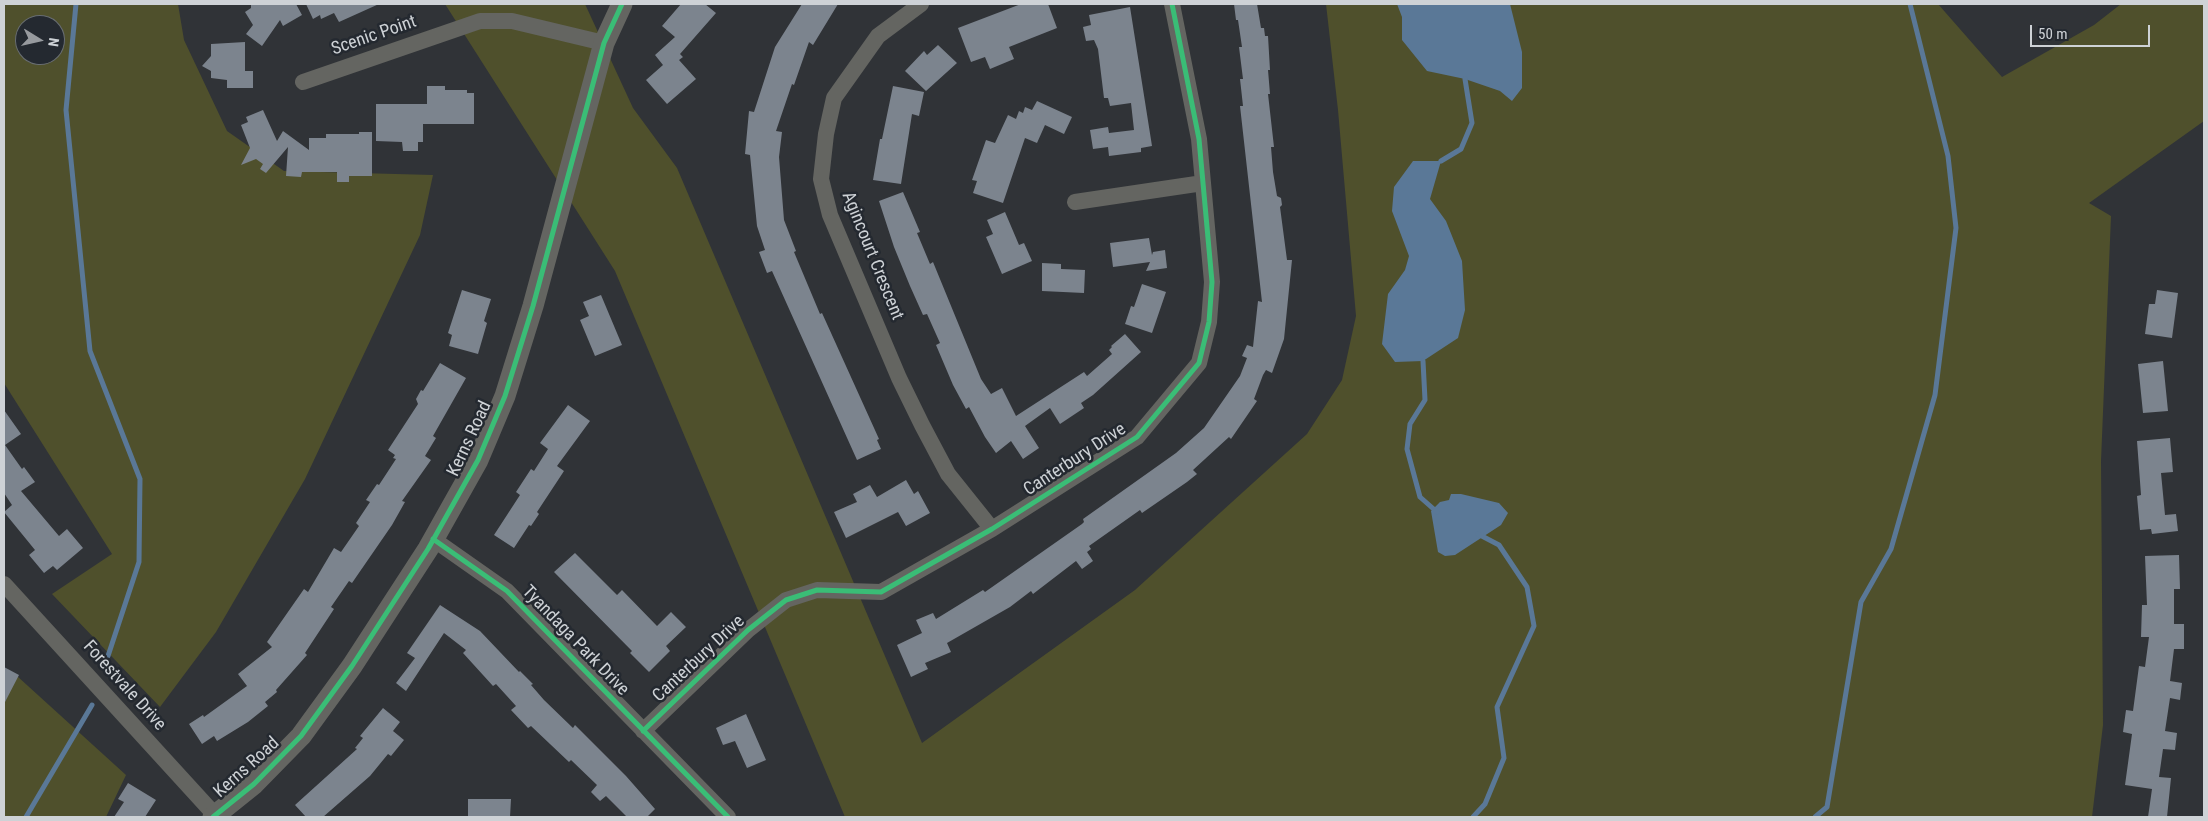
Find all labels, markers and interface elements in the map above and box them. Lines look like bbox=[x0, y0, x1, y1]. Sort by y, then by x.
street label: Scenic Point bbox=[329, 11, 419, 61]
north arrow bbox=[15, 15, 65, 65]
scale bar bbox=[2033, 15, 2153, 47]
text: 50 m bbox=[2038, 25, 2068, 43]
text: N bbox=[45, 37, 62, 48]
street label: Agincourt Crescent bbox=[836, 189, 908, 323]
street label: Kerns Road bbox=[443, 398, 497, 480]
street label: Canterbury Drive bbox=[1020, 419, 1130, 501]
street label: Tyandaga Park Drive bbox=[517, 581, 633, 701]
street label: Canterbury Drive bbox=[649, 611, 749, 707]
street label: Forestvale Drive bbox=[78, 637, 170, 735]
street label: Kerns Road bbox=[210, 733, 284, 803]

